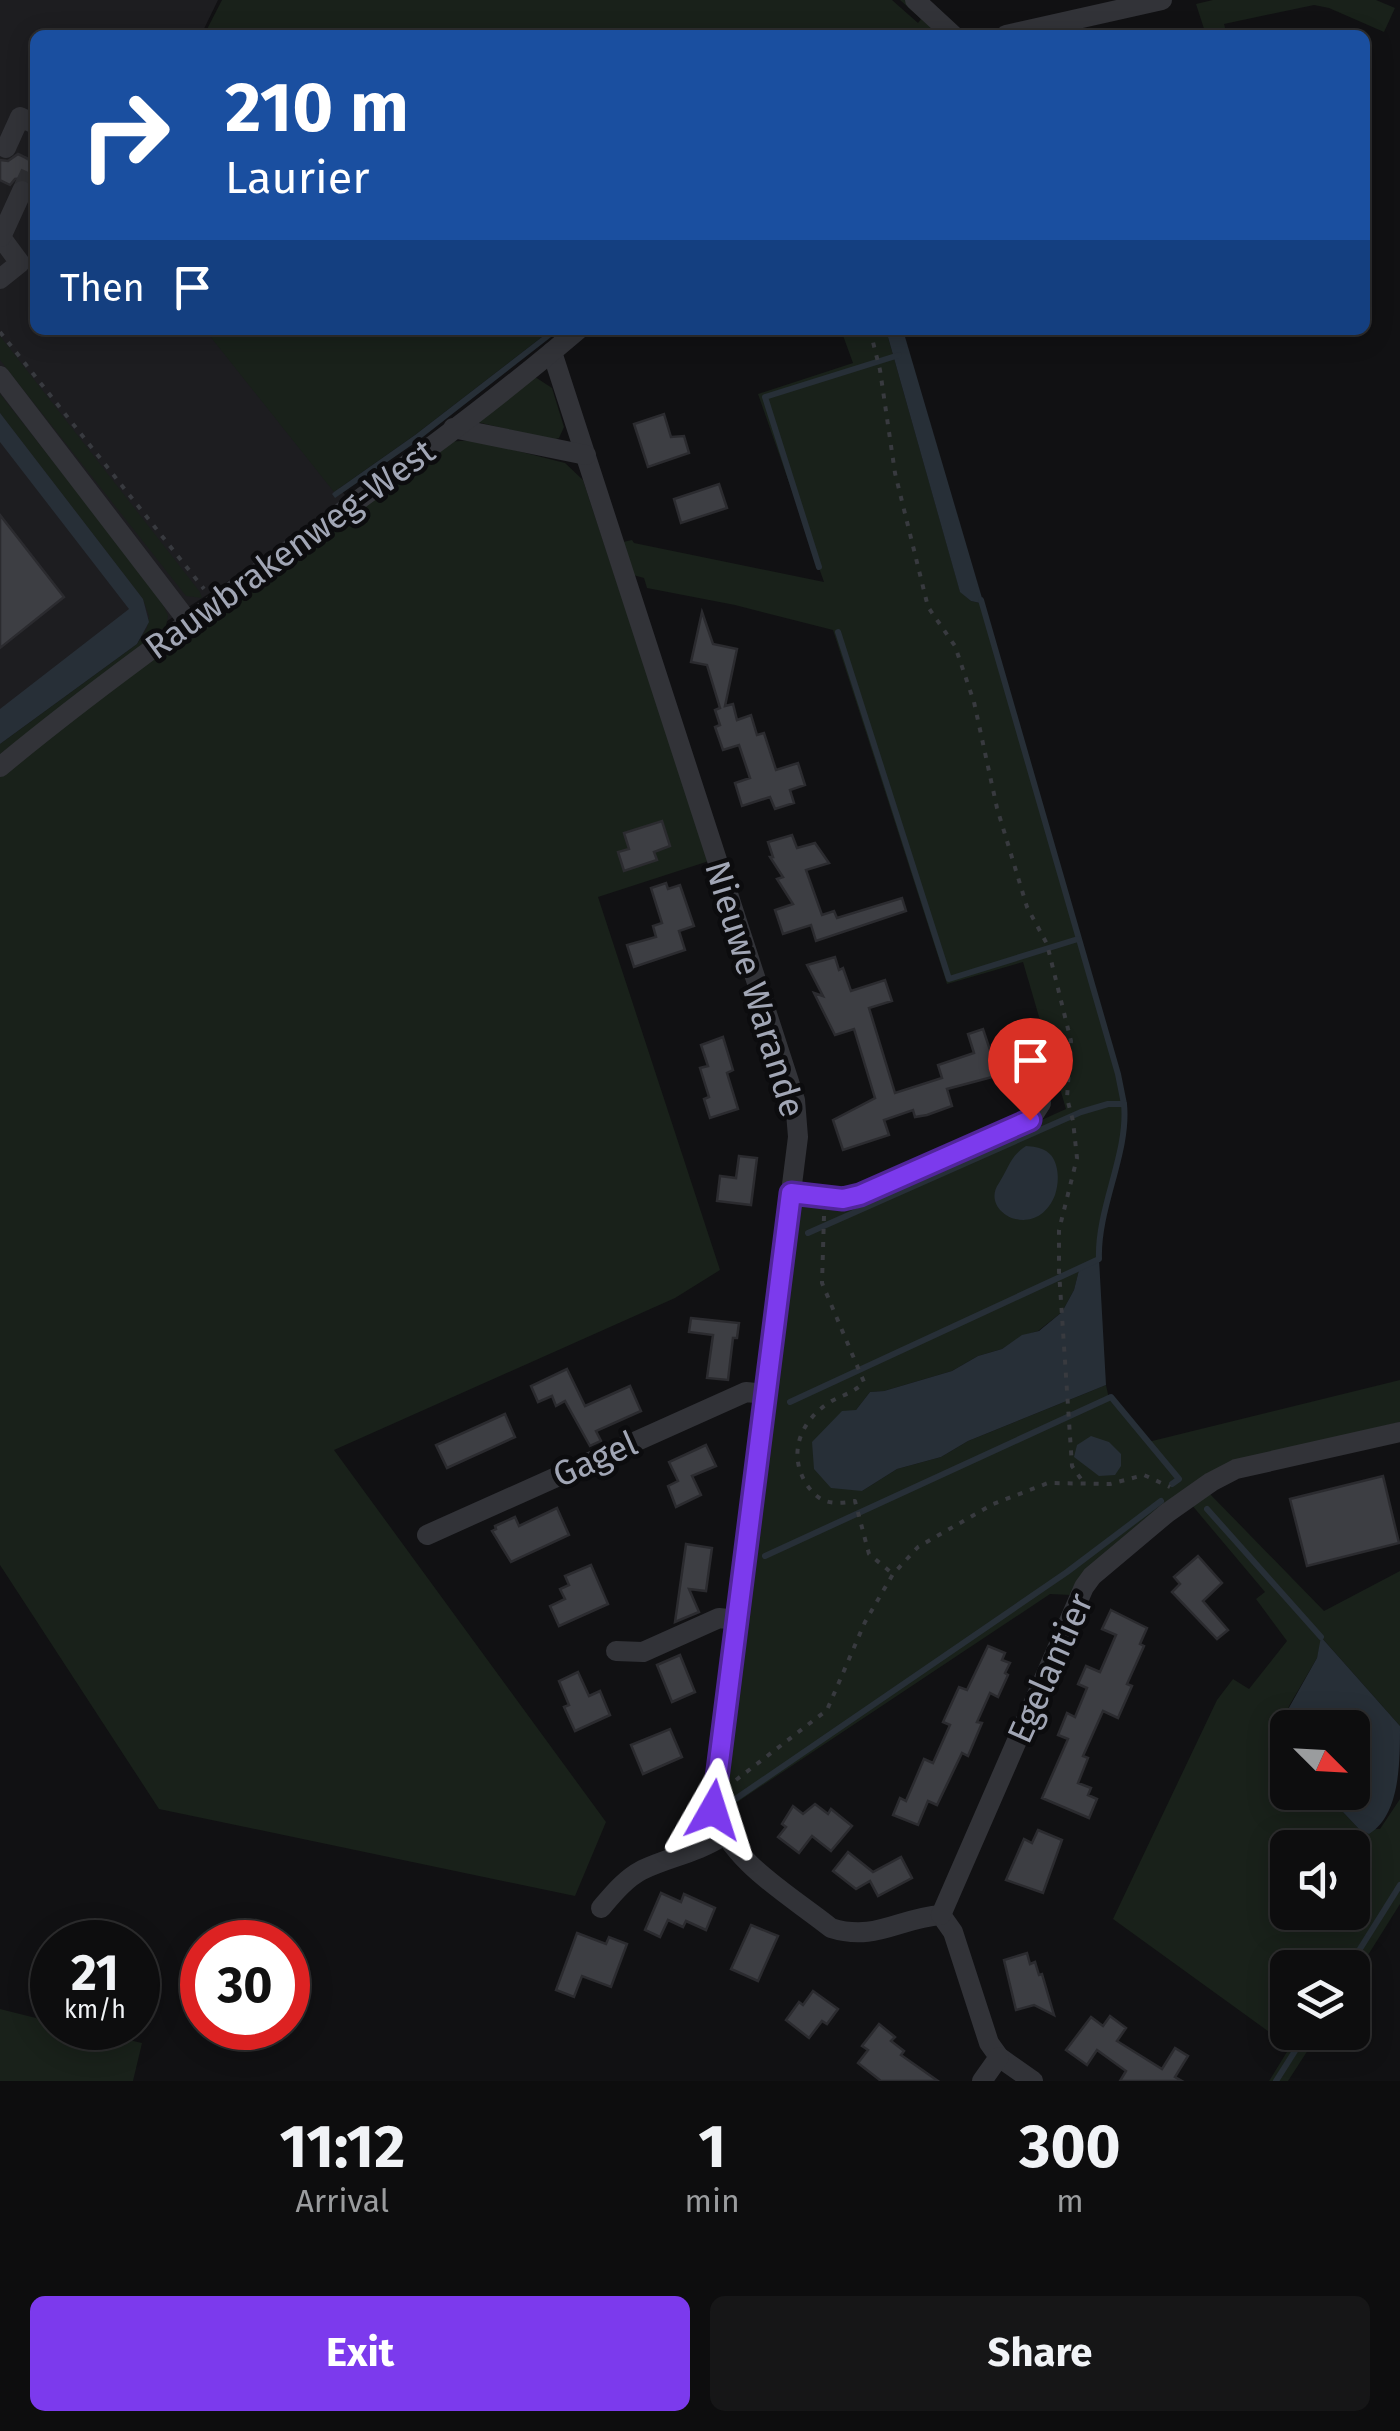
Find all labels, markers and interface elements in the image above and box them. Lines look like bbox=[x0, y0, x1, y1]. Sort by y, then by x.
text: 210 m bbox=[225, 66, 409, 150]
icon: right bbox=[60, 70, 190, 200]
text: Laurier bbox=[225, 151, 370, 205]
icon: arrive bbox=[165, 260, 220, 315]
text: Then bbox=[60, 265, 145, 311]
street label: Rauwbrakenweg-West bbox=[137, 430, 443, 668]
street label: Nieuwe Warande bbox=[696, 856, 814, 1122]
pin bbox=[988, 1018, 1073, 1121]
icon: arrive bbox=[1003, 1033, 1058, 1088]
street label: Gagel bbox=[546, 1422, 644, 1496]
street label: Egelantier bbox=[998, 1586, 1102, 1749]
north arrow bbox=[1270, 1710, 1370, 1810]
map controls bbox=[1270, 1710, 1370, 2050]
position arrow bbox=[661, 1758, 765, 1862]
button: sound bbox=[1270, 1830, 1370, 1930]
speed limit sign: 30 bbox=[180, 1920, 310, 2050]
text: 21 bbox=[71, 1943, 119, 2003]
button: layers bbox=[1270, 1950, 1370, 2050]
text: km/h bbox=[64, 1995, 126, 2025]
text: 11:12 bbox=[279, 2111, 405, 2183]
text: 1 bbox=[698, 2111, 726, 2183]
text: 300 bbox=[1019, 2111, 1121, 2183]
text: Arrival bbox=[295, 2182, 389, 2220]
text: min bbox=[685, 2182, 740, 2220]
text: m bbox=[1056, 2182, 1084, 2220]
button: Exit bbox=[30, 2296, 690, 2411]
button: Share bbox=[710, 2296, 1370, 2411]

